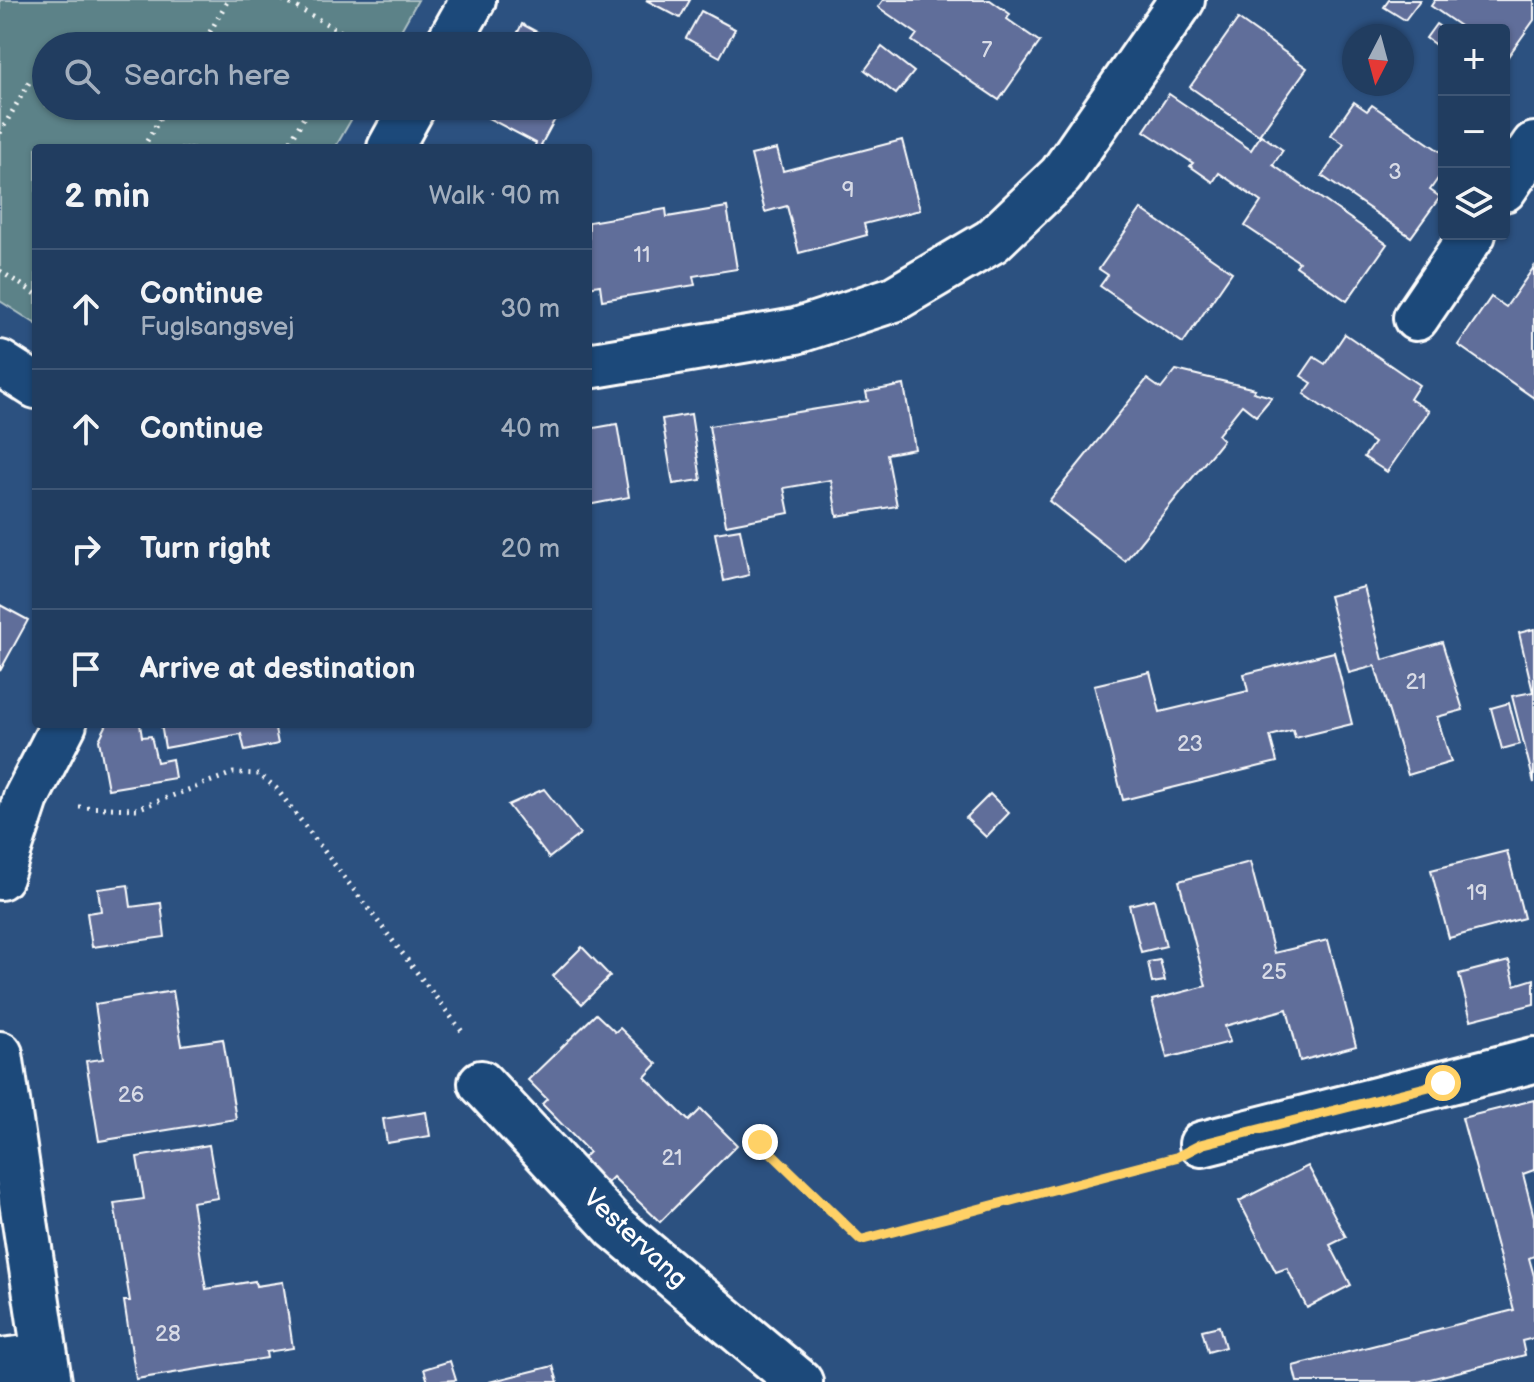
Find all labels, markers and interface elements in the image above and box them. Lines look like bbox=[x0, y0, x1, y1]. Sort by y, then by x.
north arrow bbox=[1342, 24, 1414, 96]
map controls bbox=[1438, 24, 1510, 240]
button: + bbox=[1438, 24, 1510, 96]
search box bbox=[32, 32, 592, 120]
house number: 7 bbox=[982, 37, 993, 64]
icon: search bbox=[60, 54, 104, 98]
text: Search here bbox=[124, 58, 290, 94]
button: − bbox=[1438, 96, 1510, 168]
house number: 3 bbox=[1388, 159, 1402, 186]
button: layers bbox=[1438, 168, 1510, 240]
text: 2 min bbox=[64, 176, 150, 217]
house number: 9 bbox=[842, 177, 854, 204]
text: Walk · 90 m bbox=[429, 181, 560, 212]
house number: 11 bbox=[633, 242, 651, 269]
text: Continue bbox=[140, 276, 263, 312]
icon: ahead bbox=[64, 287, 108, 331]
text: 30 m bbox=[500, 294, 560, 325]
text: Fuglsangsvej bbox=[140, 312, 294, 343]
icon: ahead bbox=[64, 407, 108, 451]
text: Continue bbox=[140, 411, 263, 447]
text: 40 m bbox=[500, 414, 560, 445]
icon: right bbox=[64, 527, 108, 571]
text: Turn right bbox=[140, 531, 271, 567]
text: 20 m bbox=[501, 534, 560, 565]
icon: arrive bbox=[64, 647, 108, 691]
text: Arrive at destination bbox=[140, 651, 416, 687]
house number: 21 bbox=[1405, 669, 1427, 696]
house number: 23 bbox=[1177, 731, 1203, 758]
house number: 19 bbox=[1466, 880, 1488, 907]
house number: 25 bbox=[1261, 959, 1287, 986]
route start bbox=[1425, 1065, 1461, 1101]
house number: 26 bbox=[118, 1082, 144, 1109]
route end bbox=[742, 1124, 778, 1160]
house number: 21 bbox=[661, 1145, 683, 1172]
street label: Vestervang bbox=[577, 1183, 693, 1295]
house number: 28 bbox=[155, 1321, 181, 1348]

